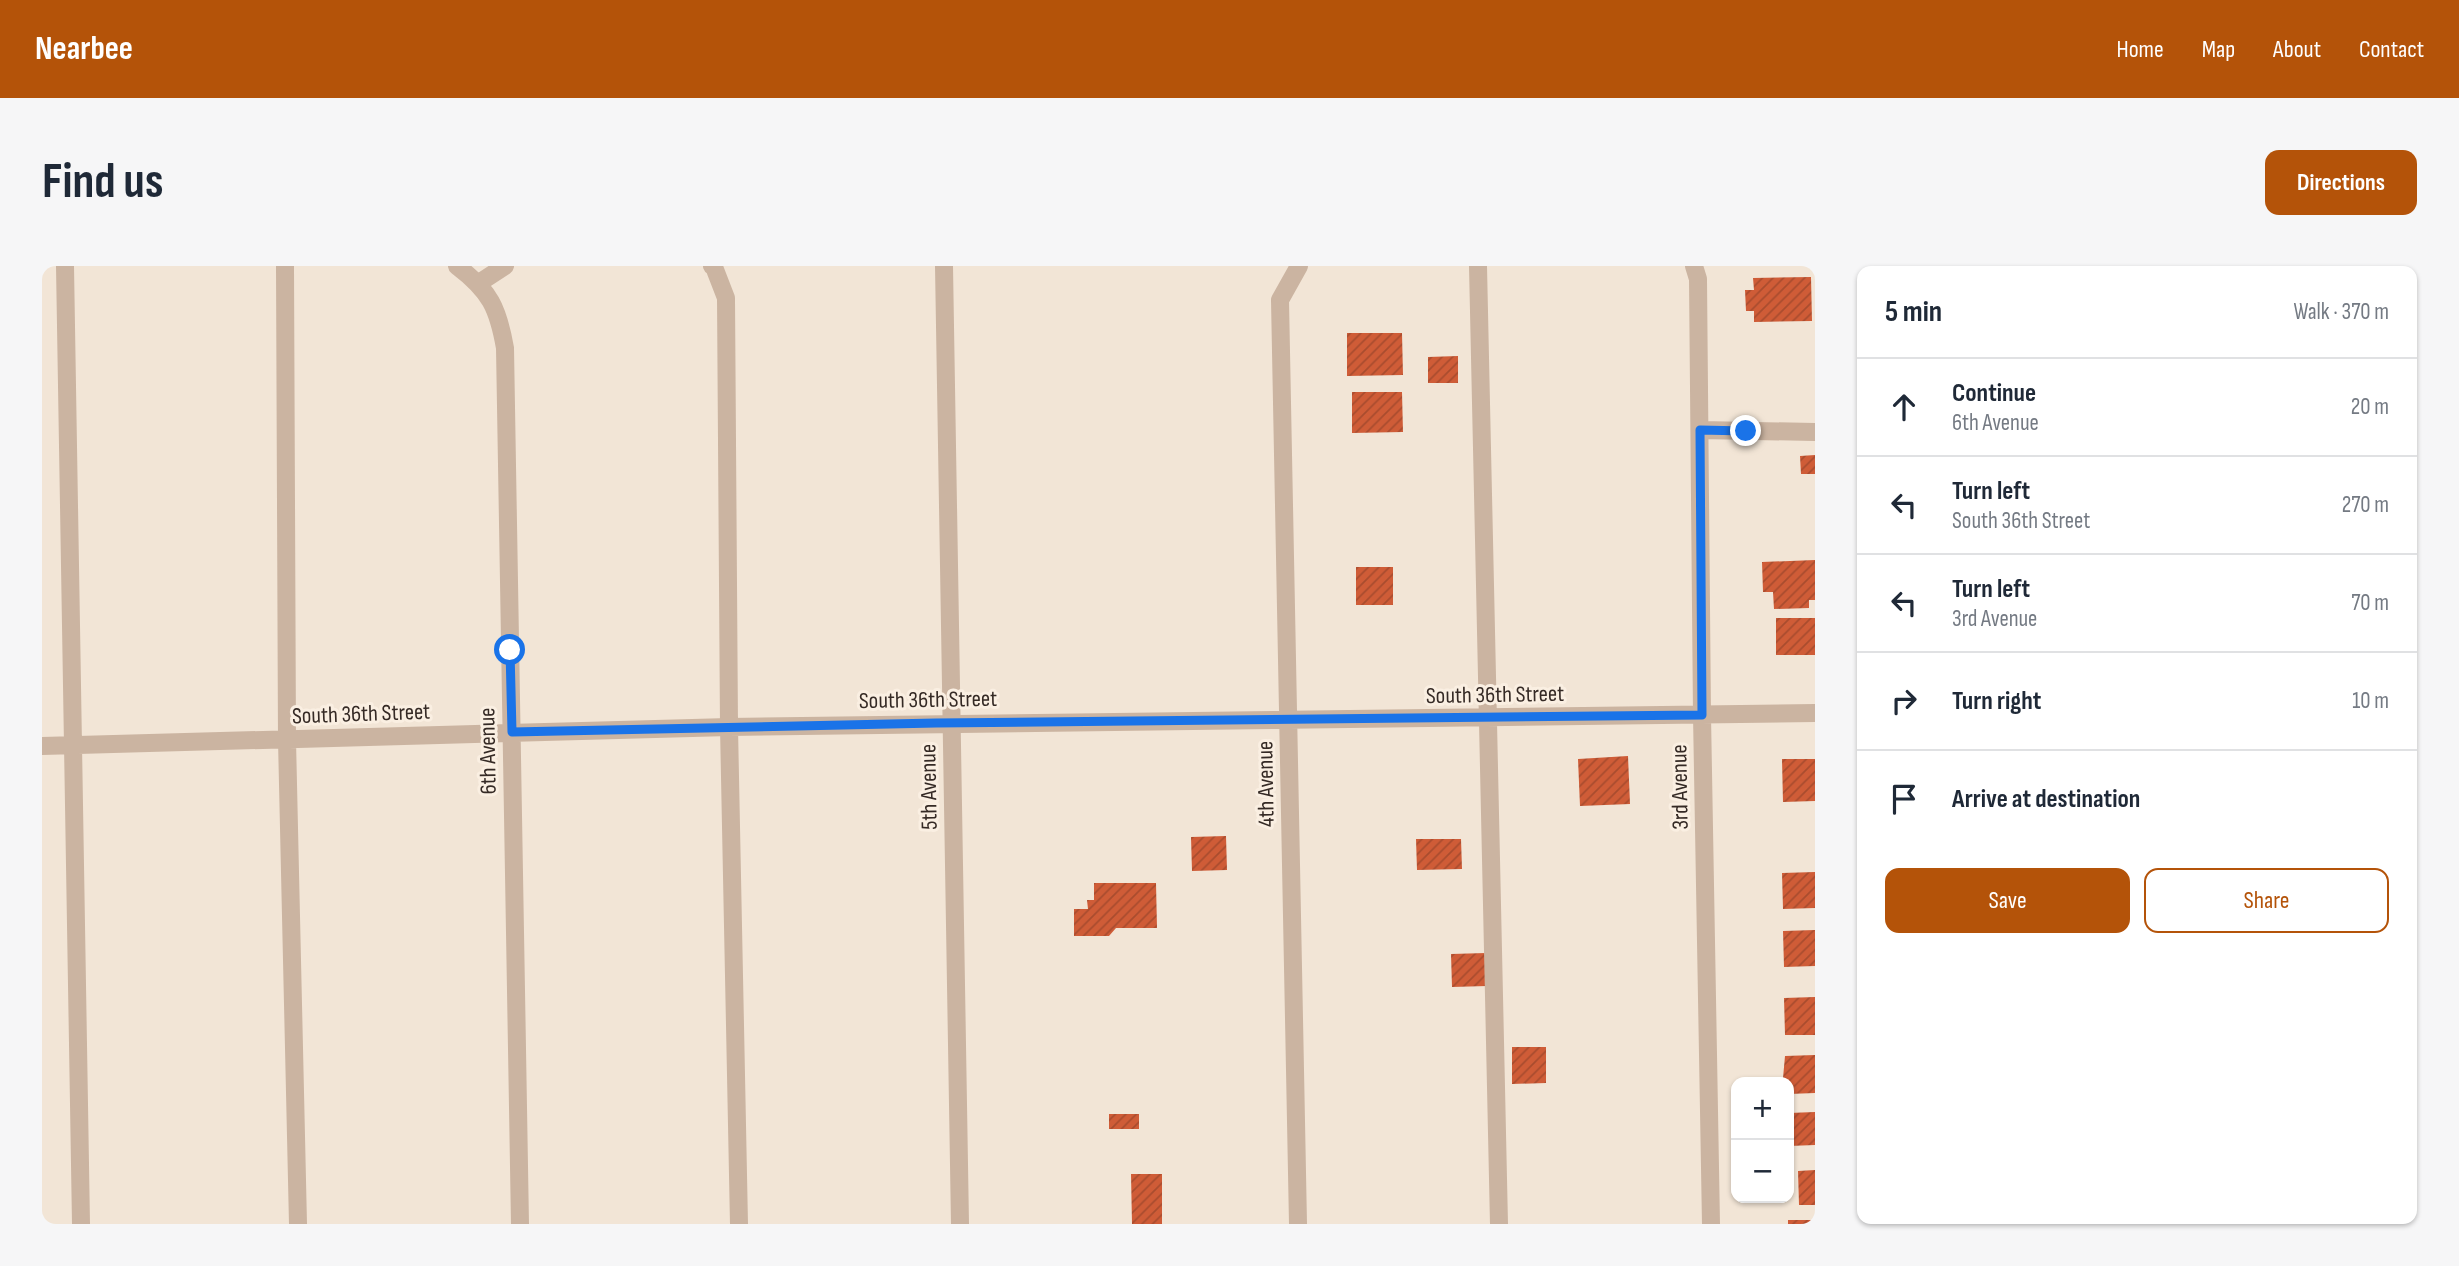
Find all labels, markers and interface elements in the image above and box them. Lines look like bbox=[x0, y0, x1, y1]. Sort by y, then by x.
text: Nearbee bbox=[35, 29, 133, 69]
text: Home bbox=[2116, 35, 2164, 64]
text: Map bbox=[2202, 35, 2235, 64]
text: About bbox=[2273, 35, 2321, 64]
text: Contact bbox=[2359, 35, 2424, 64]
button: Directions bbox=[2265, 150, 2417, 215]
text: Find us bbox=[42, 153, 164, 212]
text: 5 min bbox=[1885, 294, 1942, 330]
text: Walk · 370 m bbox=[2293, 298, 2389, 326]
text: Continue bbox=[1952, 378, 2036, 409]
icon: ahead bbox=[1885, 388, 1923, 426]
text: 20 m bbox=[2351, 393, 2389, 421]
text: 6th Avenue bbox=[1952, 409, 2039, 437]
route end bbox=[1730, 415, 1761, 446]
text: Turn left bbox=[1952, 476, 2030, 507]
icon: left bbox=[1885, 486, 1923, 524]
text: 270 m bbox=[2342, 491, 2389, 519]
text: South 36th Street bbox=[1952, 507, 2090, 535]
text: Turn left bbox=[1952, 574, 2030, 605]
icon: left bbox=[1885, 584, 1923, 622]
text: 70 m bbox=[2351, 589, 2389, 617]
text: 3rd Avenue bbox=[1952, 605, 2037, 633]
route start bbox=[494, 634, 525, 665]
street label: South 36th Street bbox=[1426, 680, 1564, 710]
icon: right bbox=[1885, 682, 1923, 720]
street label: South 36th Street bbox=[859, 685, 997, 715]
text: Turn right bbox=[1952, 686, 2041, 717]
text: 10 m bbox=[2352, 687, 2389, 715]
street label: South 36th Street bbox=[291, 698, 431, 730]
street label: 6th Avenue bbox=[473, 707, 503, 795]
street label: 4th Avenue bbox=[1251, 741, 1281, 827]
street label: 5th Avenue bbox=[914, 744, 944, 830]
street label: 3rd Avenue bbox=[1665, 744, 1695, 830]
icon: arrive bbox=[1885, 780, 1923, 818]
text: Arrive at destination bbox=[1952, 784, 2140, 815]
button: Save bbox=[1885, 868, 2130, 933]
button: Share bbox=[2144, 868, 2389, 933]
map controls bbox=[1731, 1077, 1794, 1203]
button: + bbox=[1731, 1077, 1794, 1140]
button: − bbox=[1731, 1140, 1794, 1203]

